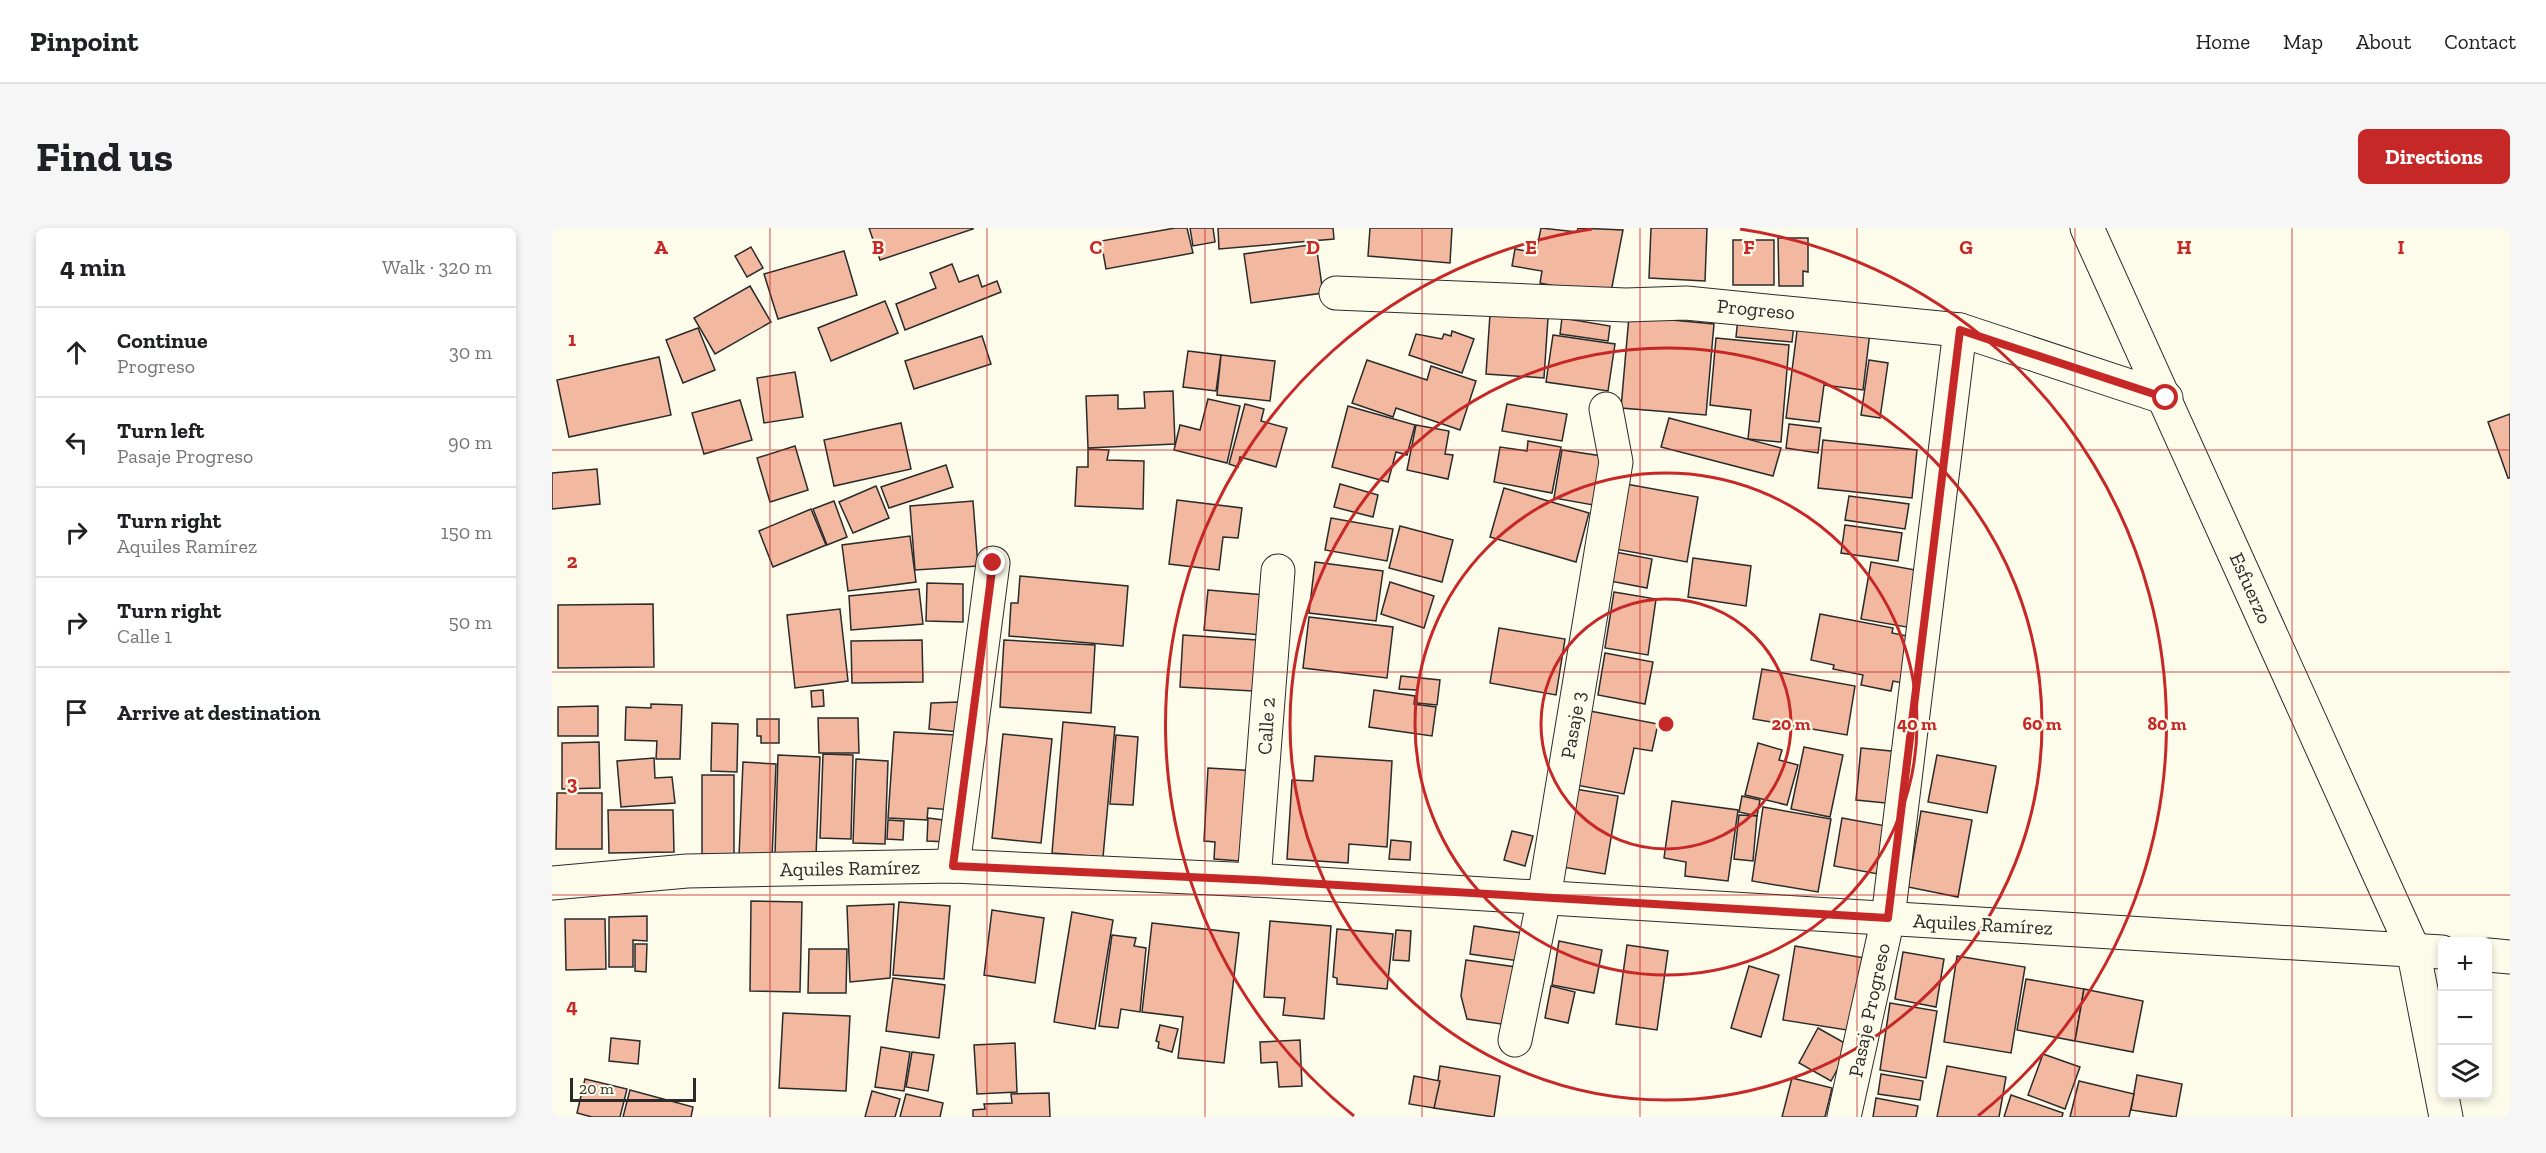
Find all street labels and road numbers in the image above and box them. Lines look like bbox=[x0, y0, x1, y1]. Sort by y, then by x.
street label: Progreso bbox=[1716, 294, 1796, 324]
street label: Esfuerzo bbox=[2225, 549, 2277, 627]
street label: Pasaje 3 bbox=[1555, 689, 1591, 761]
street label: Calle 2 bbox=[1252, 696, 1280, 756]
street label: Aquiles Ramírez bbox=[780, 855, 920, 881]
street label: Aquiles Ramírez bbox=[1912, 908, 2054, 940]
street label: Pasaje Progreso bbox=[1843, 941, 1895, 1079]

